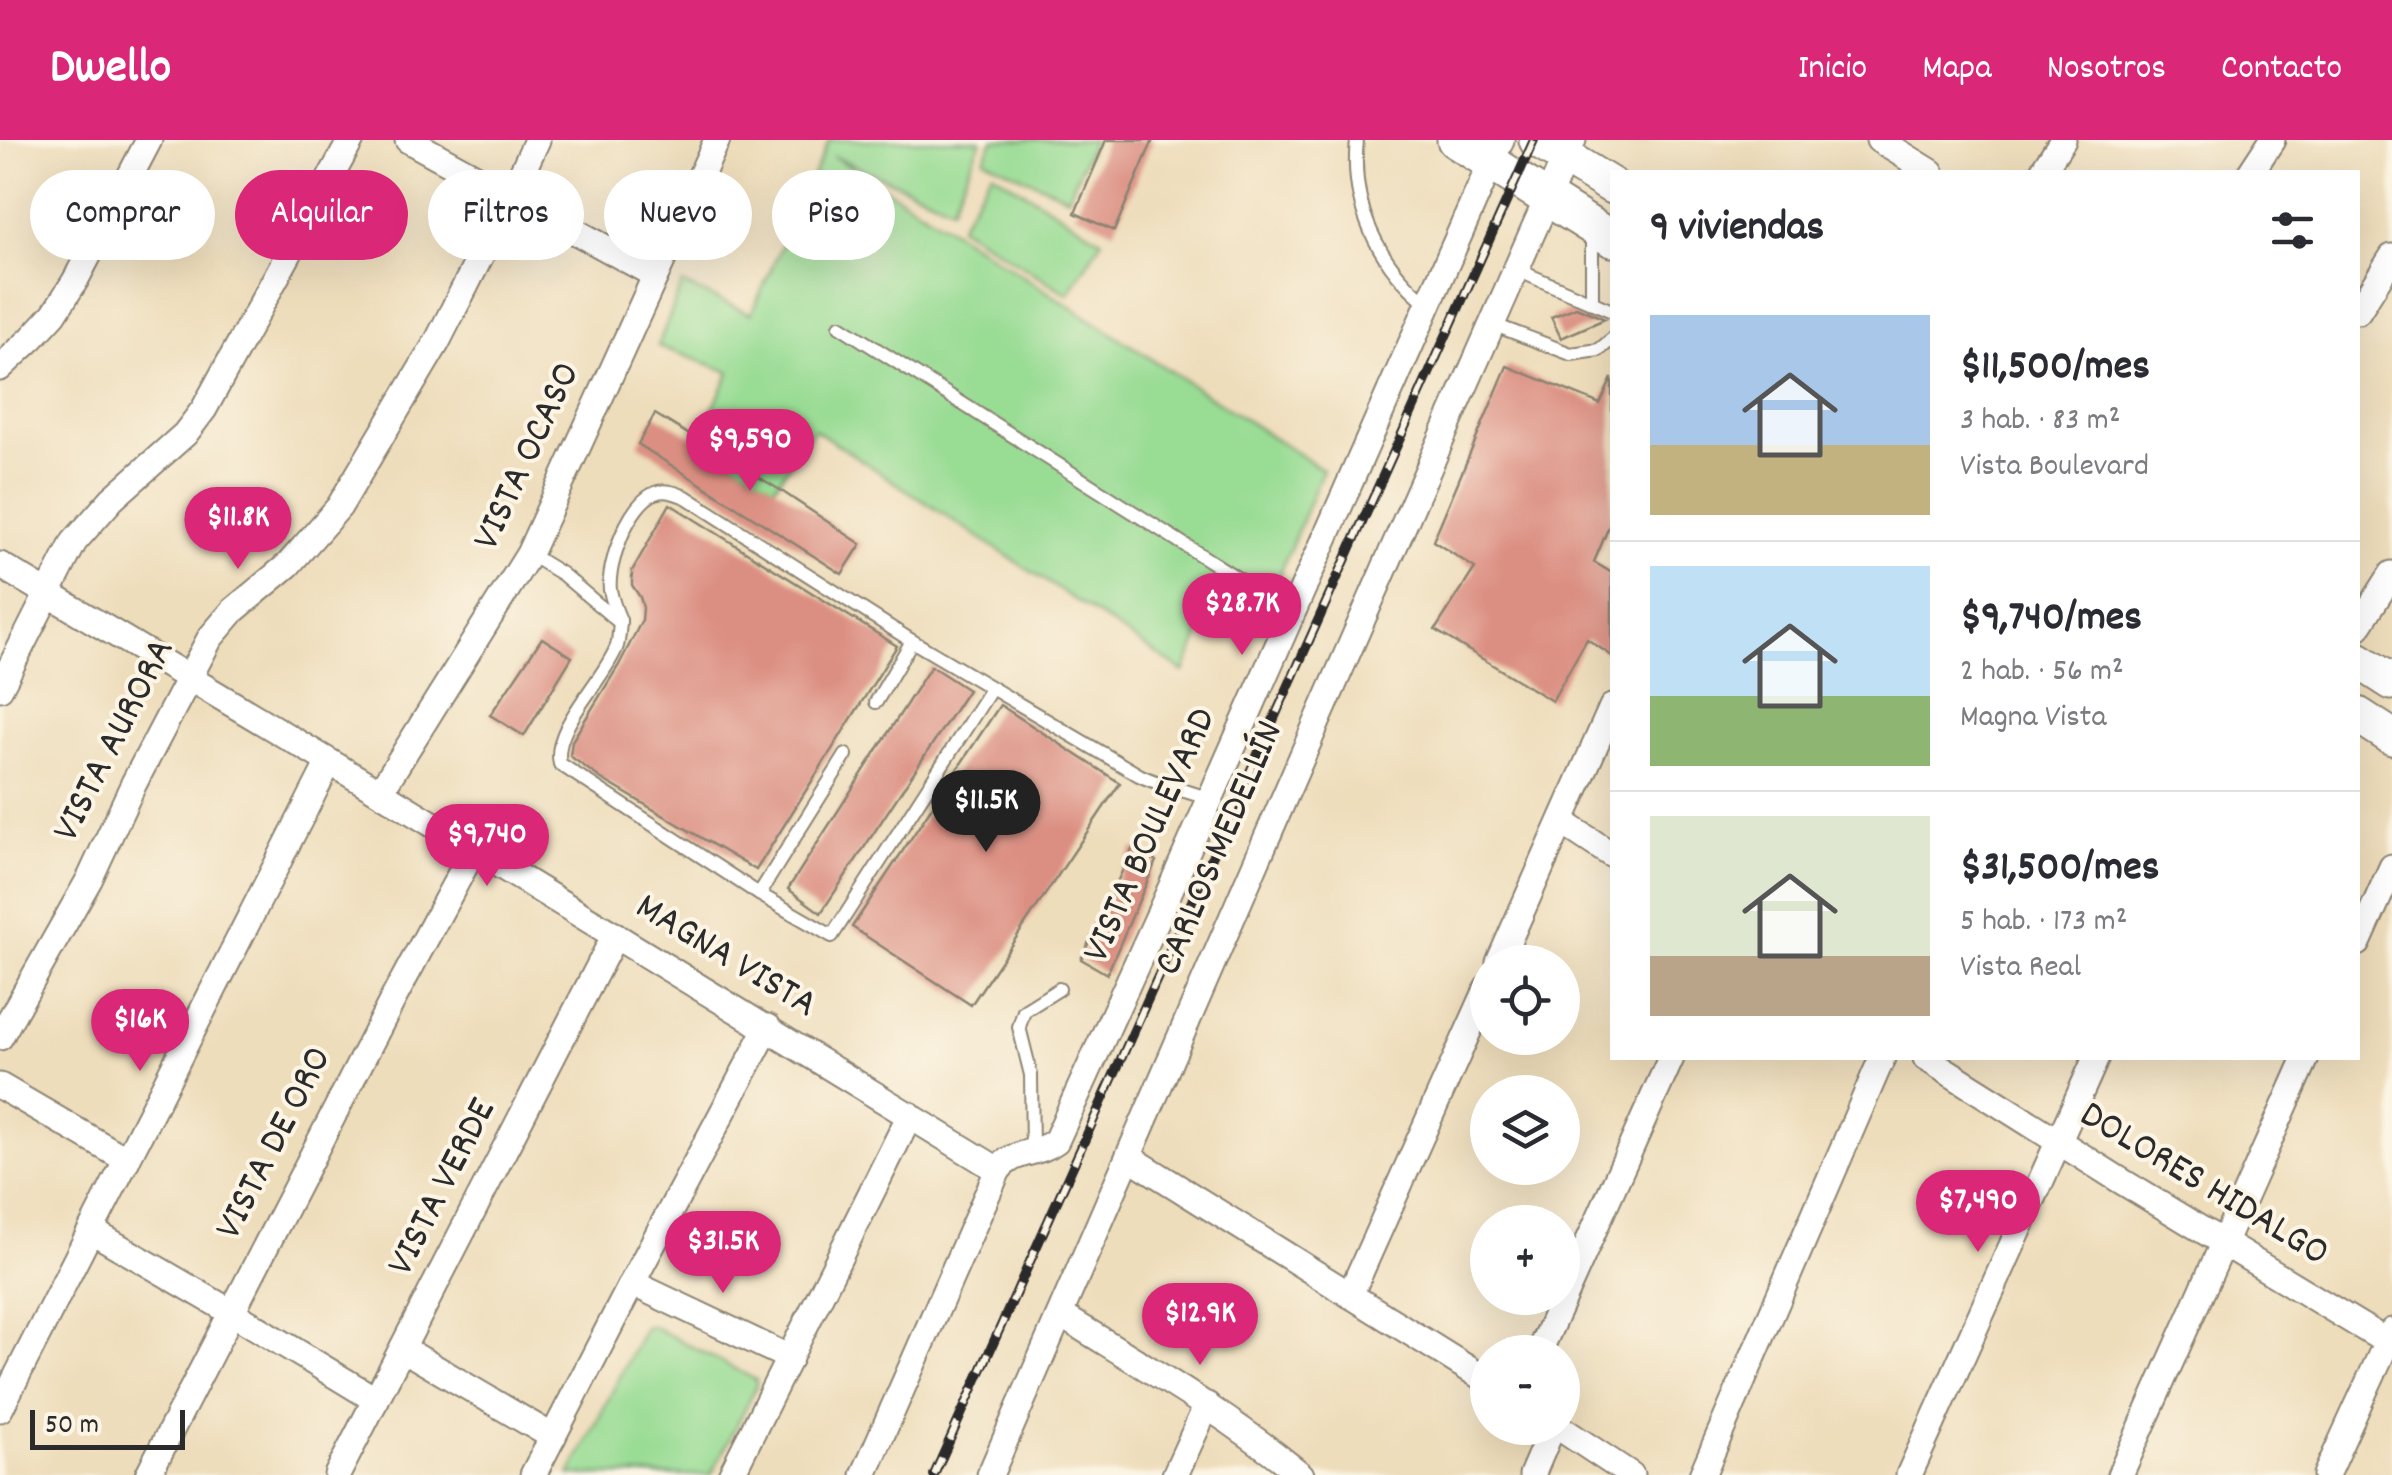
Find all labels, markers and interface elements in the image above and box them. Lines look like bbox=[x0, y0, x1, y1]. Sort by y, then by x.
text: Dwello bbox=[50, 36, 171, 105]
text: Inicio bbox=[1798, 45, 1867, 95]
text: Mapa bbox=[1922, 45, 1992, 95]
text: Nosotros bbox=[2047, 45, 2166, 95]
text: Contacto bbox=[2221, 45, 2342, 95]
chip: Comprar bbox=[30, 170, 215, 260]
chip: Alquilar bbox=[235, 170, 408, 260]
chip: Filtros bbox=[428, 170, 584, 260]
chip: Nuevo bbox=[604, 170, 752, 260]
chip: Piso bbox=[772, 170, 895, 260]
text: 9 viviendas bbox=[1650, 200, 1824, 260]
icon: filters bbox=[2265, 203, 2320, 258]
text: $11,500/mes bbox=[1960, 339, 2150, 399]
street label: VISTA OCASO bbox=[461, 354, 597, 560]
icon: home bbox=[1730, 355, 1850, 475]
text: 3 hab. · 83 m² bbox=[1960, 399, 2120, 445]
pin: $9,590 bbox=[669, 409, 831, 494]
text: $9,590 bbox=[708, 418, 792, 464]
text: Vista Boulevard bbox=[1960, 445, 2149, 491]
pin: $11.8K bbox=[157, 487, 319, 572]
text: $11.8K bbox=[206, 496, 270, 542]
pin: $28.7K bbox=[1161, 573, 1323, 658]
text: $28.7K bbox=[1204, 582, 1280, 628]
text: $9,740/mes bbox=[1960, 590, 2142, 650]
icon: home bbox=[1730, 606, 1850, 726]
street label: VISTA AURORA bbox=[40, 630, 192, 852]
text: 2 hab. · 56 m² bbox=[1960, 650, 2124, 696]
text: Magna Vista bbox=[1960, 696, 2106, 742]
street label: VISTA BOULEVARD bbox=[1070, 700, 1234, 972]
street label: CARLOS MEDELLÍN bbox=[1142, 713, 1300, 985]
pin: $11.5K bbox=[905, 770, 1067, 855]
text: $11.5K bbox=[953, 779, 1019, 825]
pin: $9,740 bbox=[406, 804, 568, 889]
text: $9,740 bbox=[447, 813, 527, 859]
text: $31,500/mes bbox=[1960, 840, 2159, 900]
icon: home bbox=[1730, 856, 1850, 976]
street label: MAGNA VISTA bbox=[623, 881, 827, 1035]
text: 5 hab. · 173 m² bbox=[1960, 900, 2127, 946]
map controls bbox=[1470, 945, 1580, 1445]
button: locate bbox=[1470, 945, 1580, 1055]
text: Vista Real bbox=[1960, 946, 2081, 992]
pin: $16K bbox=[81, 989, 199, 1074]
text: $16K bbox=[113, 998, 167, 1044]
street label: VISTA DE ORO bbox=[203, 1038, 349, 1250]
button: layers bbox=[1470, 1075, 1580, 1185]
street label: DOLORES HIDALGO bbox=[2067, 1089, 2339, 1283]
street label: VISTA VERDE bbox=[375, 1090, 513, 1286]
pin: $7,490 bbox=[1897, 1170, 2059, 1255]
text: $7,490 bbox=[1938, 1179, 2018, 1225]
button: + bbox=[1470, 1205, 1580, 1315]
pin: $31.5K bbox=[642, 1211, 804, 1296]
text: $31.5K bbox=[687, 1220, 759, 1266]
pin: $12.9K bbox=[1119, 1283, 1281, 1368]
text: $12.9K bbox=[1164, 1292, 1236, 1338]
button: − bbox=[1470, 1335, 1580, 1445]
scale bar bbox=[30, 1405, 185, 1450]
text: 50 m bbox=[45, 1407, 99, 1447]

